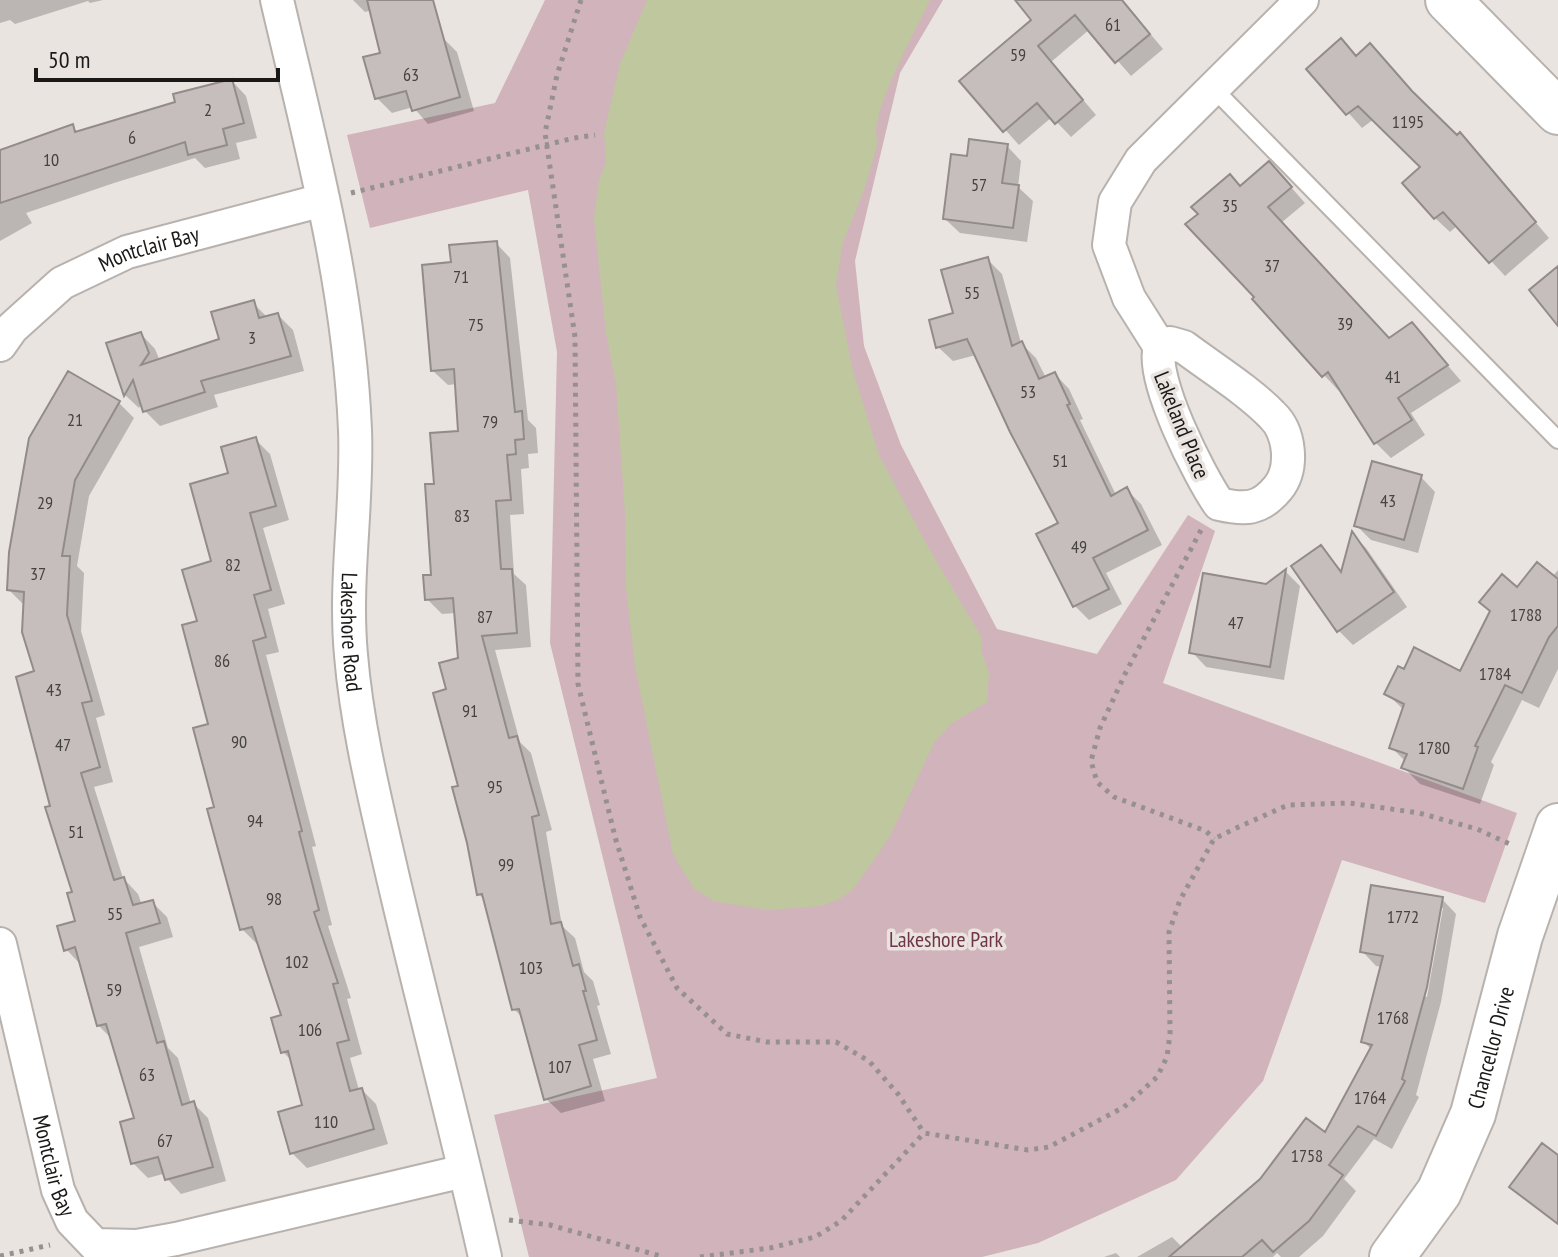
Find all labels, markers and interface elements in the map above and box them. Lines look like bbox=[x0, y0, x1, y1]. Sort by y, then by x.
house number: 61 bbox=[1105, 13, 1121, 36]
scale bar bbox=[36, 32, 278, 82]
house number: 59 bbox=[1010, 43, 1026, 66]
text: 50 m bbox=[48, 44, 90, 75]
house number: 63 bbox=[403, 63, 419, 86]
house number: 2 bbox=[204, 98, 212, 121]
house number: 1195 bbox=[1392, 110, 1424, 133]
house number: 6 bbox=[128, 126, 136, 149]
house number: 10 bbox=[43, 148, 59, 171]
house number: 57 bbox=[971, 173, 987, 196]
house number: 35 bbox=[1222, 194, 1238, 217]
street label: Montclair Bay bbox=[94, 219, 203, 278]
house number: 37 bbox=[1264, 254, 1280, 277]
house number: 71 bbox=[453, 265, 469, 288]
house number: 55 bbox=[964, 281, 980, 304]
house number: 39 bbox=[1337, 312, 1353, 335]
house number: 75 bbox=[468, 313, 484, 336]
house number: 3 bbox=[248, 326, 256, 349]
house number: 41 bbox=[1385, 365, 1401, 388]
street label: Lakeland Place bbox=[1148, 367, 1216, 483]
house number: 53 bbox=[1020, 380, 1036, 403]
house number: 21 bbox=[67, 408, 83, 431]
house number: 79 bbox=[482, 410, 498, 433]
house number: 51 bbox=[1052, 449, 1068, 472]
house number: 43 bbox=[1380, 489, 1396, 512]
house number: 29 bbox=[37, 491, 53, 514]
house number: 83 bbox=[454, 504, 470, 527]
house number: 49 bbox=[1071, 535, 1087, 558]
house number: 82 bbox=[225, 553, 241, 576]
house number: 37 bbox=[30, 562, 46, 585]
street label: Lakeshore Road bbox=[335, 572, 369, 693]
house number: 1788 bbox=[1510, 603, 1542, 626]
house number: 87 bbox=[477, 605, 493, 628]
house number: 47 bbox=[1228, 611, 1244, 634]
house number: 86 bbox=[214, 649, 230, 672]
house number: 1784 bbox=[1479, 662, 1511, 685]
house number: 43 bbox=[46, 678, 62, 701]
house number: 91 bbox=[462, 699, 478, 722]
house number: 90 bbox=[231, 730, 247, 753]
house number: 47 bbox=[55, 733, 71, 756]
house number: 1780 bbox=[1418, 736, 1450, 759]
house number: 95 bbox=[487, 775, 503, 798]
house number: 94 bbox=[247, 809, 263, 832]
house number: 51 bbox=[68, 820, 84, 843]
house number: 99 bbox=[498, 853, 514, 876]
house number: 98 bbox=[266, 887, 282, 910]
house number: 55 bbox=[107, 902, 123, 925]
house number: 1772 bbox=[1387, 905, 1419, 928]
park label: Lakeshore Park bbox=[889, 925, 1004, 953]
house number: 102 bbox=[285, 950, 309, 973]
house number: 103 bbox=[519, 956, 543, 979]
house number: 59 bbox=[106, 978, 122, 1001]
street label: Chancellor Drive bbox=[1461, 983, 1520, 1112]
house number: 1768 bbox=[1377, 1006, 1409, 1029]
house number: 106 bbox=[298, 1018, 322, 1041]
house number: 107 bbox=[548, 1055, 572, 1078]
house number: 63 bbox=[139, 1063, 155, 1086]
house number: 1764 bbox=[1354, 1086, 1386, 1109]
house number: 110 bbox=[314, 1110, 338, 1133]
street label: Montclair Bay bbox=[27, 1112, 82, 1221]
house number: 67 bbox=[157, 1129, 173, 1152]
house number: 1758 bbox=[1291, 1144, 1323, 1167]

